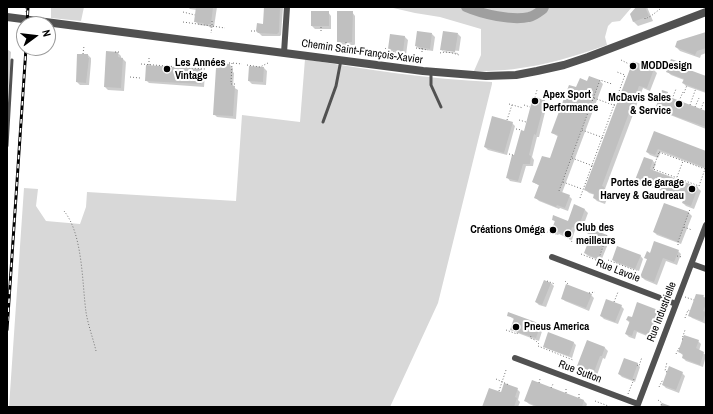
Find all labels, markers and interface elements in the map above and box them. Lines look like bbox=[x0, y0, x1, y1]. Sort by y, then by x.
north arrow bbox=[16, 16, 56, 56]
text: N bbox=[39, 28, 54, 38]
street label: Chemin Saint-François-Xavier bbox=[301, 37, 423, 67]
place label: Les Années Vintage bbox=[175, 56, 226, 82]
place label: MODDesign bbox=[641, 59, 692, 73]
marker: MODDesign bbox=[628, 61, 638, 71]
marker: Les Années Vintage bbox=[162, 64, 172, 74]
place label: Apex Sport Performance bbox=[543, 88, 598, 114]
place label: McDavis Sales & Service bbox=[608, 91, 671, 117]
marker: Apex Sport Performance bbox=[530, 96, 540, 106]
marker: McDavis Sales & Service bbox=[674, 99, 684, 109]
place label: Portes de garage Harvey & Gaudreau bbox=[600, 176, 684, 202]
marker: Portes de garage Harvey & Gaudreau bbox=[687, 184, 697, 194]
place label: Club des meilleurs bbox=[576, 221, 616, 247]
place label: Créations Oméga bbox=[470, 223, 545, 237]
marker: Créations Oméga bbox=[548, 225, 558, 235]
marker: Club des meilleurs bbox=[563, 229, 573, 239]
street label: Rue Lavoie bbox=[594, 257, 642, 285]
street label: Rue Industrielle bbox=[645, 280, 679, 344]
place label: Pneus America bbox=[524, 320, 589, 334]
marker: Pneus America bbox=[511, 322, 521, 332]
street label: Rue Sutton bbox=[557, 358, 603, 386]

